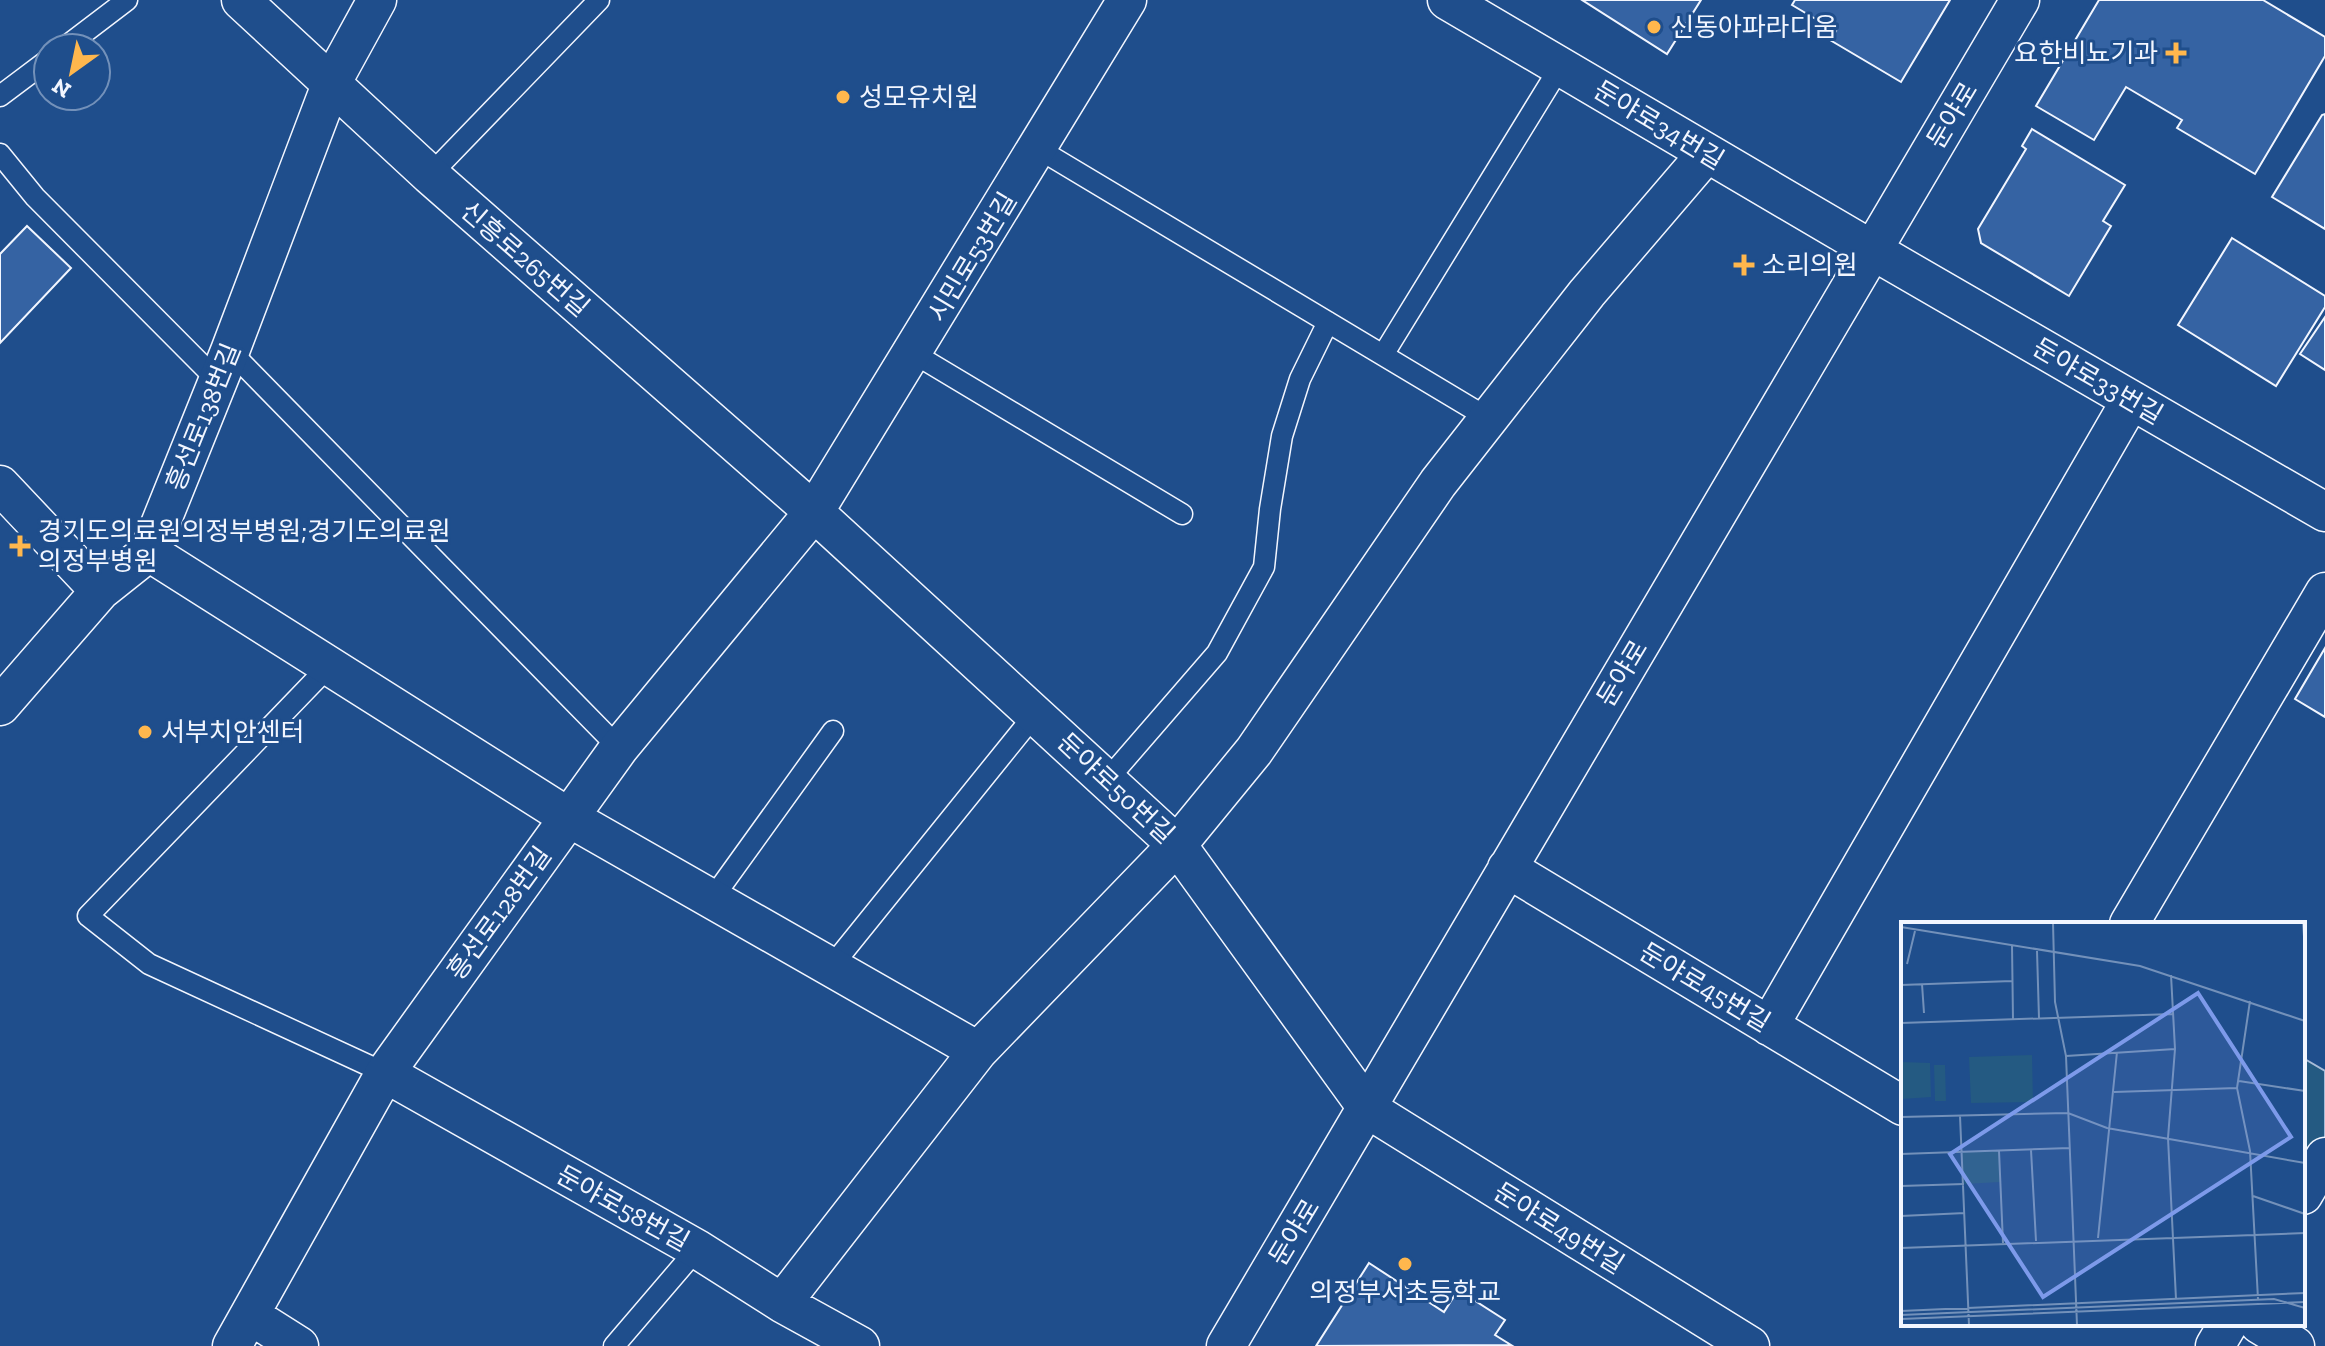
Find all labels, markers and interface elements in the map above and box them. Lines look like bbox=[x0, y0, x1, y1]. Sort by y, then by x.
place label: 신동아파라디움 bbox=[1670, 11, 1837, 43]
marker: 신동아파라디움 bbox=[1645, 18, 1663, 36]
north arrow bbox=[32, 32, 112, 112]
place label: 요한비뇨기과 bbox=[2014, 37, 2158, 69]
marker: 요한비뇨기과 bbox=[2165, 42, 2187, 64]
text: N bbox=[47, 72, 76, 104]
street label: 둔야로34번길 bbox=[1588, 74, 1730, 176]
street label: 둔야로 bbox=[1920, 76, 1984, 154]
place label: 성모유치원 bbox=[859, 81, 979, 113]
marker: 성모유치원 bbox=[834, 88, 852, 106]
street label: 시민로53번길 bbox=[921, 186, 1023, 328]
street label: 신흥로265번길 bbox=[454, 194, 596, 324]
place label: 소리의원 bbox=[1762, 249, 1858, 281]
marker: 소리의원 bbox=[1733, 254, 1755, 276]
street label: 둔야로33번길 bbox=[2027, 331, 2169, 431]
street label: 흥선로138번길 bbox=[159, 339, 247, 495]
place label: 경기도의료원의정부병원;경기도의료원 의정부병원 bbox=[38, 515, 451, 577]
marker: 경기도의료원의정부병원;경기도의료원 의정부병원 bbox=[9, 535, 31, 557]
street label: 둔야로 bbox=[1590, 634, 1654, 712]
place label: 서부치안센터 bbox=[161, 716, 305, 748]
marker: 서부치안센터 bbox=[136, 723, 154, 741]
street label: 둔야로50번길 bbox=[1051, 726, 1181, 850]
street label: 흥선로128번길 bbox=[440, 840, 558, 986]
inset map bbox=[1901, 922, 2305, 1326]
street label: 둔야로45번길 bbox=[1634, 935, 1776, 1039]
street label: 둔야로58번길 bbox=[551, 1158, 695, 1258]
street label: 둔야로49번길 bbox=[1488, 1175, 1630, 1281]
street label: 둔야로 bbox=[1262, 1193, 1326, 1271]
marker: 의정부서초등학교 bbox=[1396, 1255, 1414, 1273]
place label: 의정부서초등학교 bbox=[1309, 1276, 1501, 1308]

